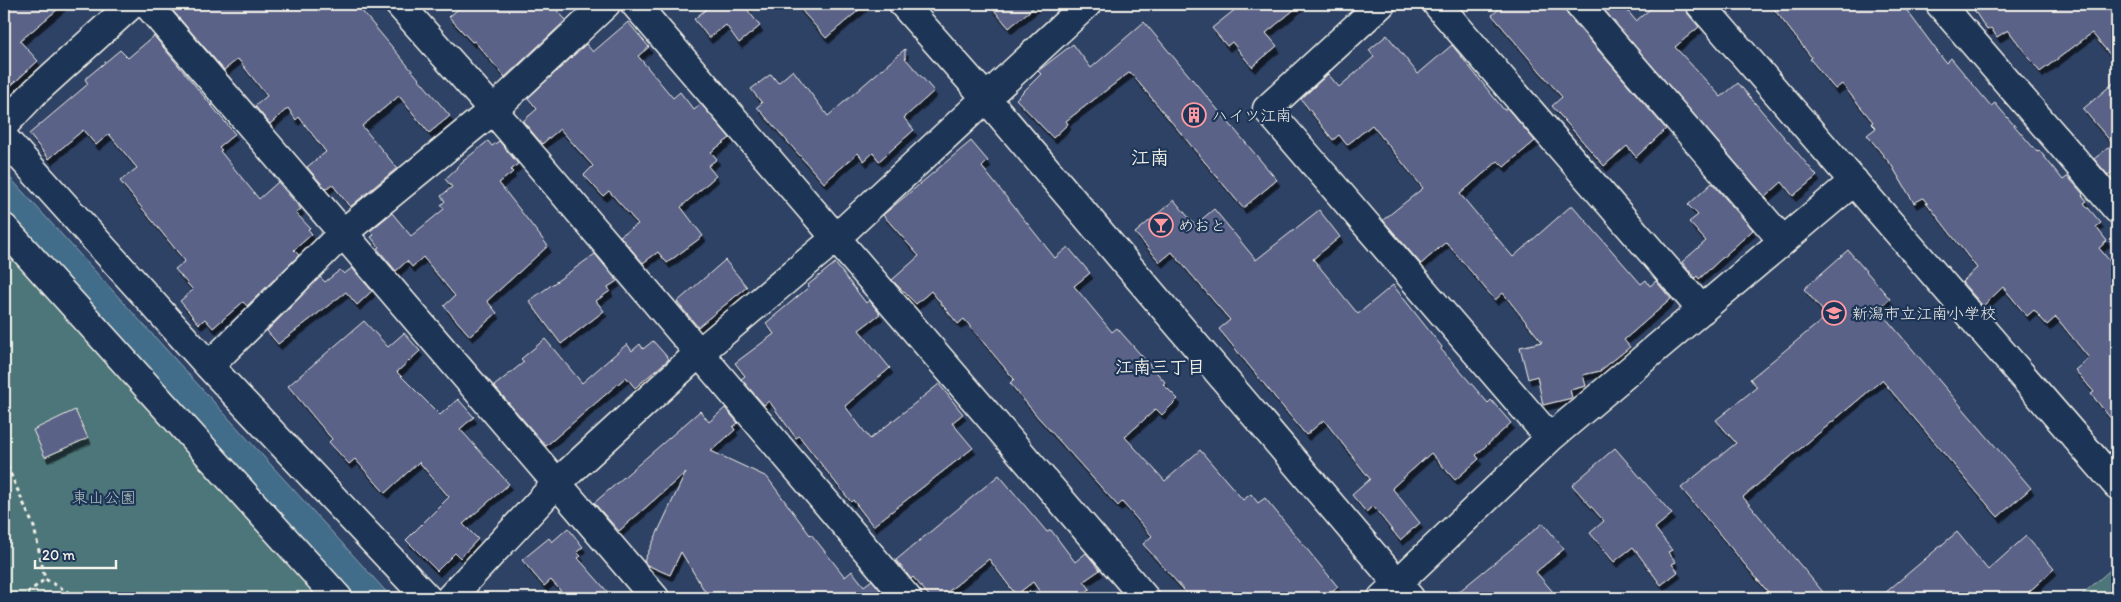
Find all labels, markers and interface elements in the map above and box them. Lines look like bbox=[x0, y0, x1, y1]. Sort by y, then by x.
building icon: ハイツ江南 bbox=[1181, 102, 1207, 128]
place label: ハイツ江南 bbox=[1212, 106, 1292, 125]
district label: 江南 bbox=[1131, 146, 1169, 169]
bar icon: めおと bbox=[1148, 212, 1174, 238]
place label: めおと bbox=[1178, 216, 1226, 235]
school or university icon: 新潟市立江南小学校 bbox=[1821, 300, 1847, 326]
place label: 新潟市立江南小学校 bbox=[1852, 304, 1996, 323]
district label: 江南三丁目 bbox=[1115, 356, 1205, 378]
park label: 東山公園 bbox=[72, 488, 136, 507]
scale bar bbox=[35, 537, 116, 569]
text: 20 m bbox=[42, 546, 76, 564]

